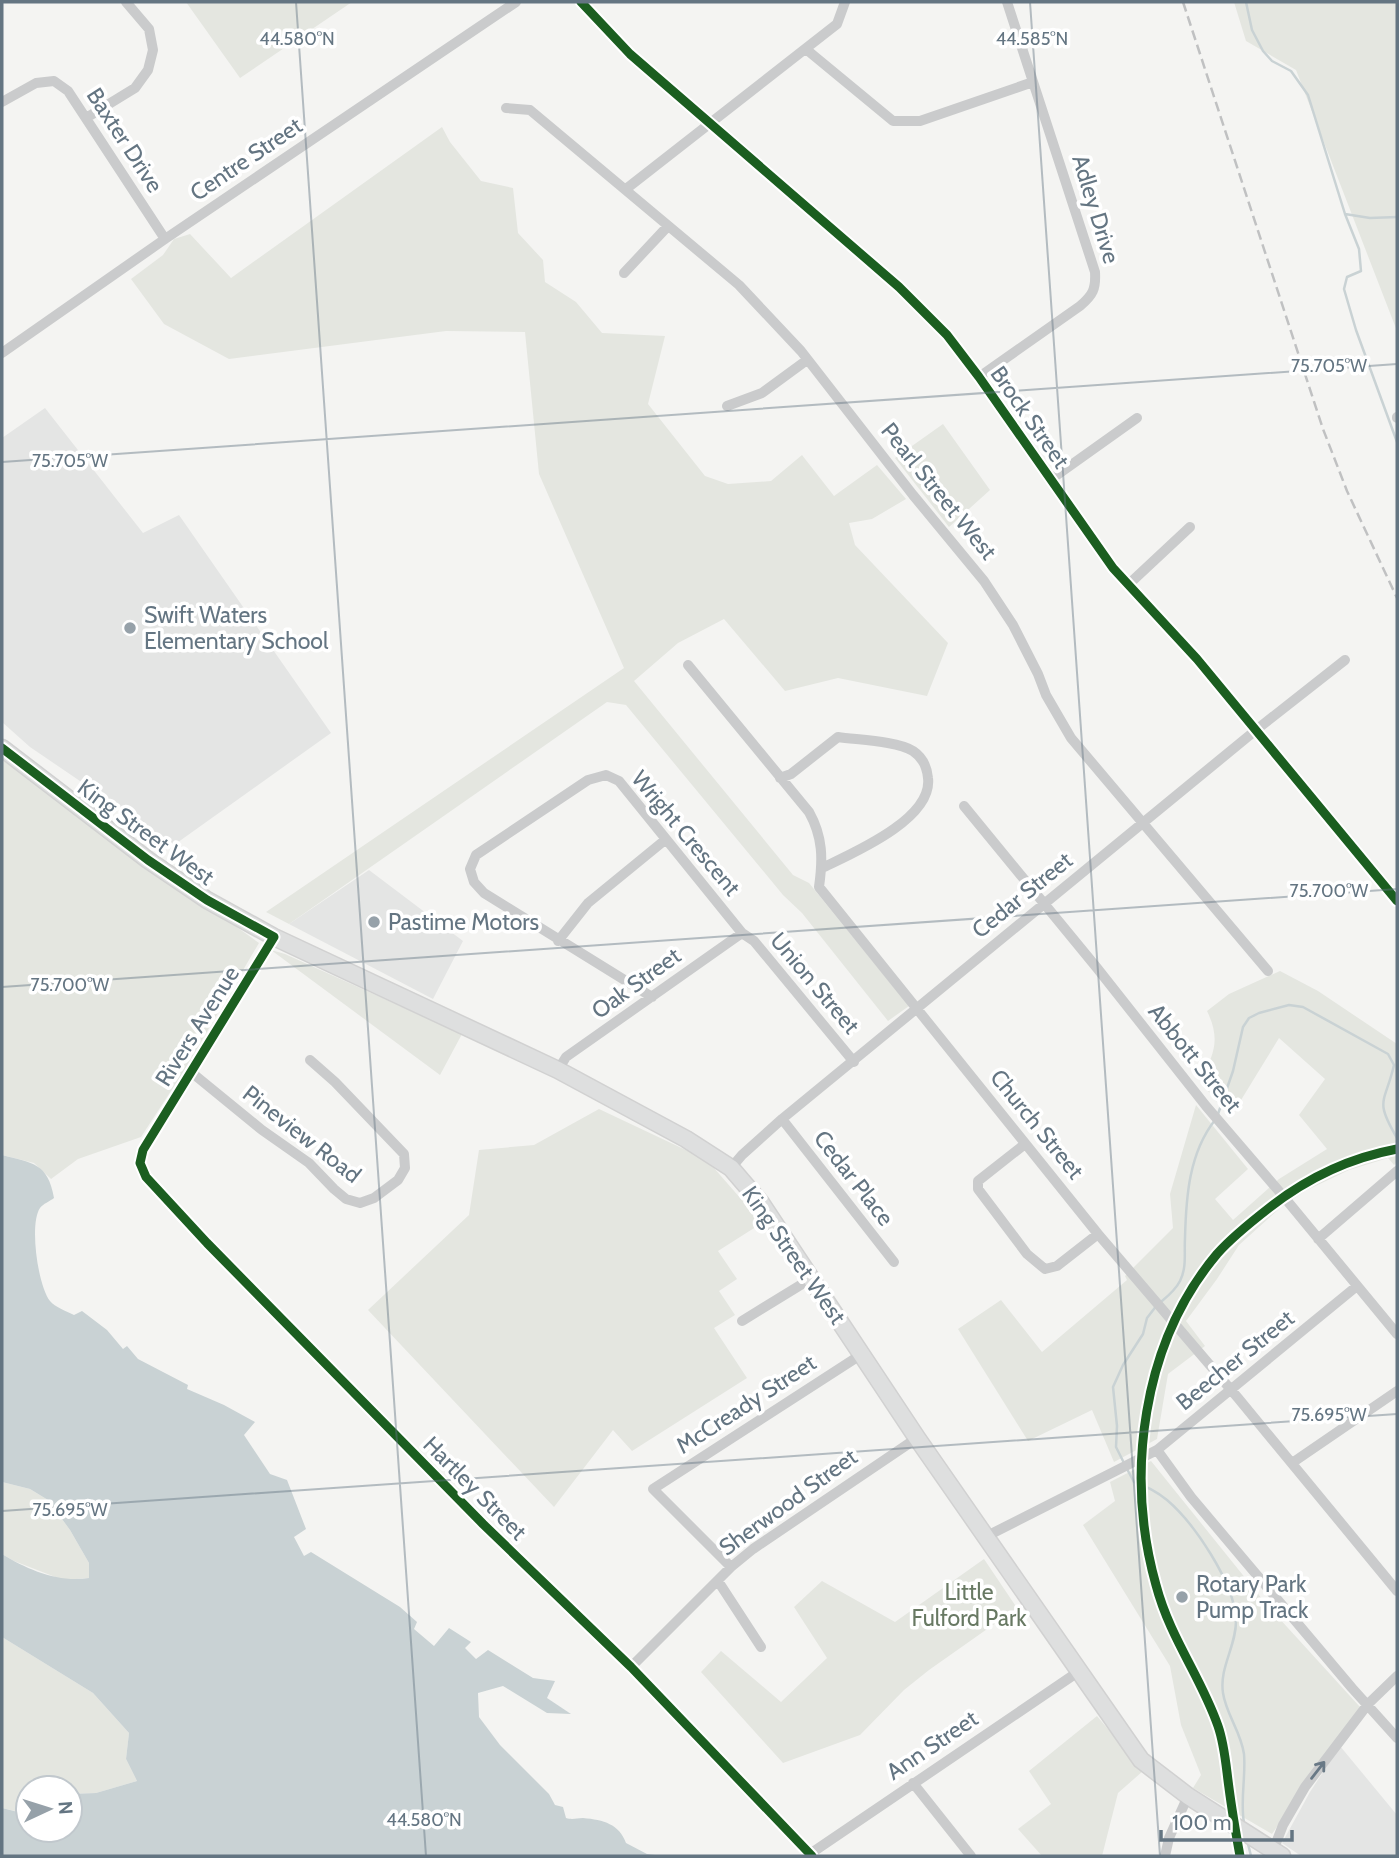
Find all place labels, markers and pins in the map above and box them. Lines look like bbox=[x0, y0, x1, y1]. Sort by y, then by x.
place label: Swift Waters Elementary School bbox=[144, 601, 329, 655]
marker: Swift Waters Elementary School bbox=[122, 620, 138, 636]
place label: Pastime Motors bbox=[388, 908, 539, 936]
marker: Pastime Motors bbox=[366, 914, 382, 930]
place label: Rotary Park Pump Track bbox=[1196, 1570, 1309, 1624]
marker: Rotary Park Pump Track bbox=[1174, 1589, 1190, 1605]

